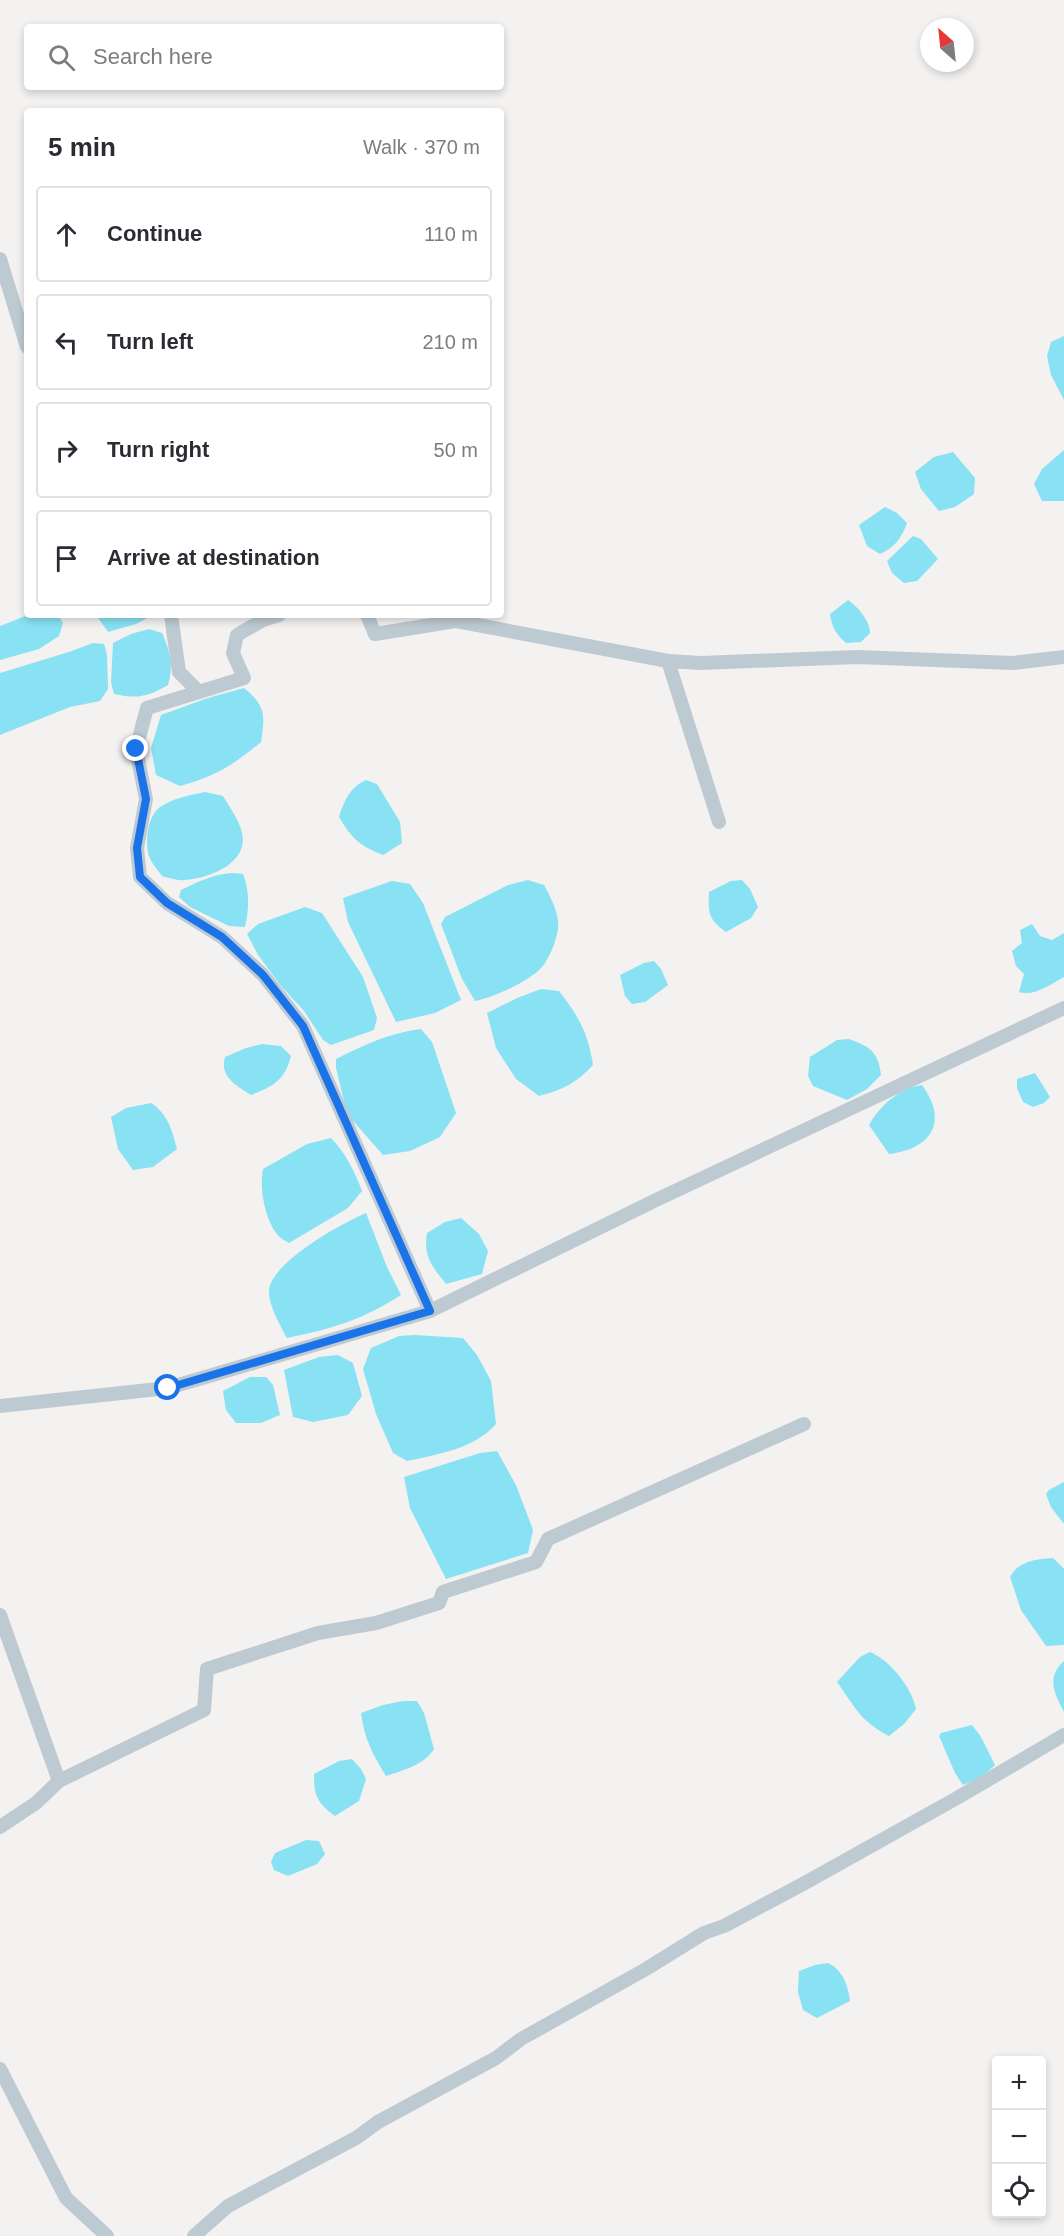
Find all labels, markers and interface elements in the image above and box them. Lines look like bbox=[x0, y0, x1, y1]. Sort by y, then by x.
north arrow bbox=[920, 18, 974, 72]
search box bbox=[24, 24, 504, 90]
icon: search bbox=[45, 41, 78, 74]
text: Search here bbox=[93, 44, 213, 69]
text: 5 min bbox=[48, 132, 116, 162]
text: Walk · 370 m bbox=[363, 136, 480, 158]
icon: ahead bbox=[50, 218, 83, 251]
text: Continue bbox=[107, 221, 202, 246]
text: 110 m bbox=[424, 223, 478, 245]
icon: left bbox=[50, 326, 83, 359]
text: Turn left bbox=[107, 329, 193, 354]
text: 210 m bbox=[422, 331, 478, 353]
icon: right bbox=[50, 434, 83, 467]
text: Turn right bbox=[107, 437, 209, 462]
text: 50 m bbox=[434, 439, 478, 461]
icon: arrive bbox=[50, 542, 83, 575]
text: Arrive at destination bbox=[107, 545, 320, 570]
route end bbox=[122, 735, 148, 761]
route start bbox=[154, 1374, 180, 1400]
map controls bbox=[992, 2056, 1046, 2218]
button: + bbox=[992, 2056, 1046, 2110]
button: − bbox=[992, 2110, 1046, 2164]
button: locate bbox=[992, 2164, 1046, 2218]

